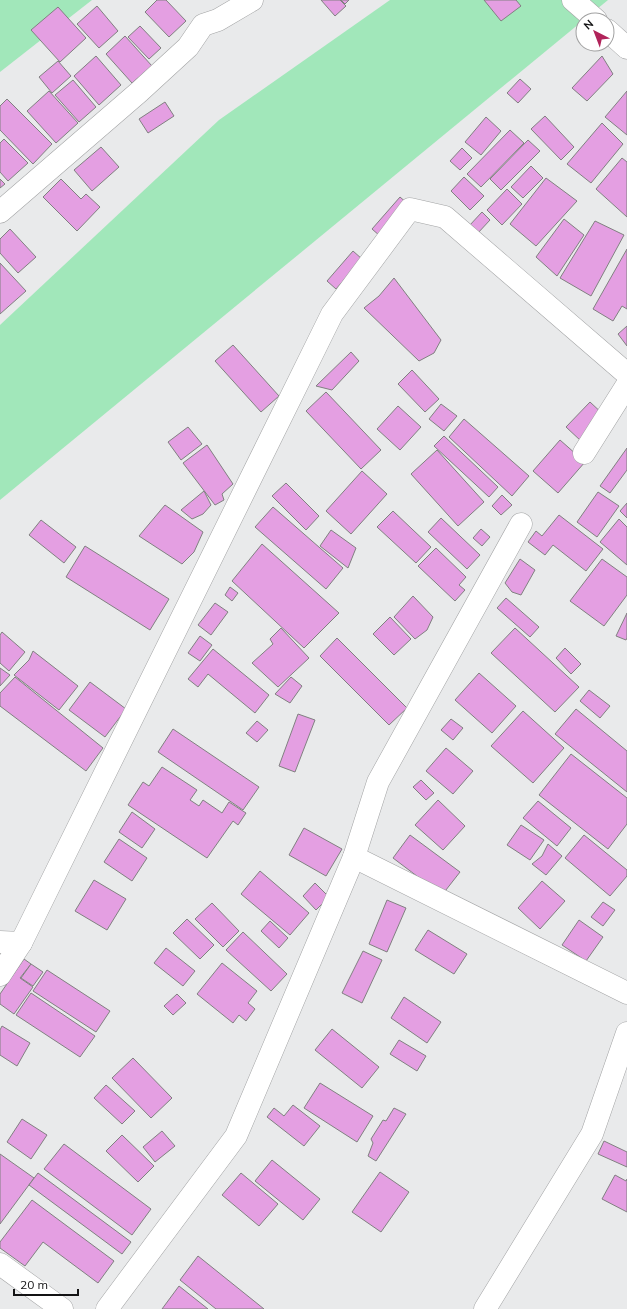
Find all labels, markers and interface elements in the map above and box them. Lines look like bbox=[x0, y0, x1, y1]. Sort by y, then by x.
north arrow bbox=[575, 12, 615, 52]
text: N bbox=[581, 17, 596, 33]
scale bar bbox=[14, 1271, 78, 1297]
text: 20 m bbox=[20, 1277, 48, 1292]

